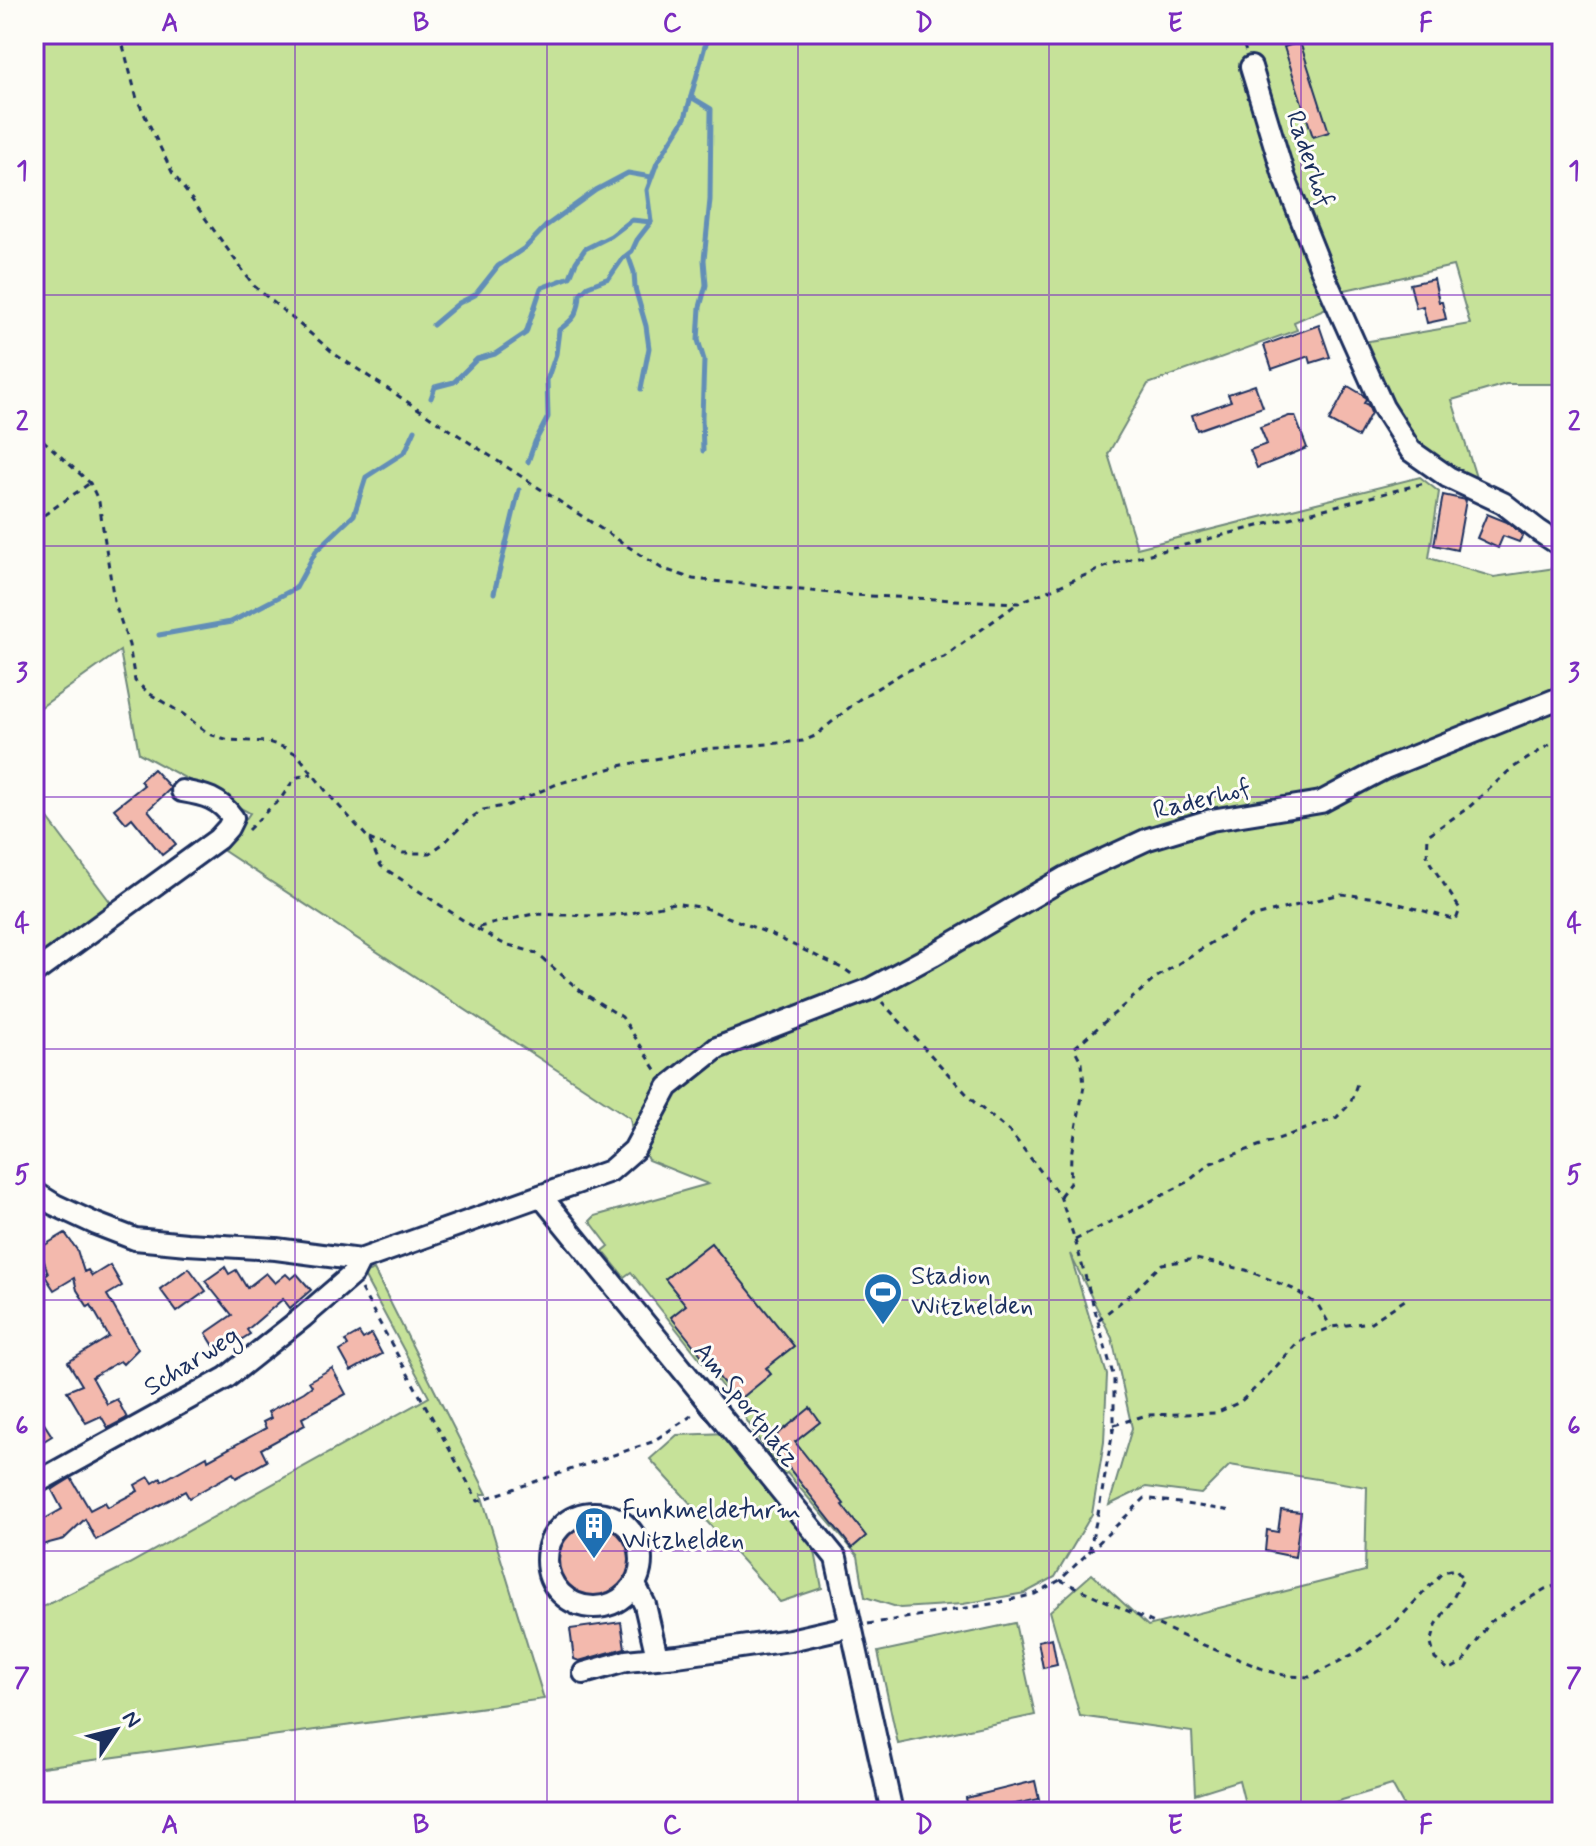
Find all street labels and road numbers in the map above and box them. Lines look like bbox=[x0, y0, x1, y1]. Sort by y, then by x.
street label: Raderhof bbox=[1277, 106, 1341, 212]
street label: Raderhof bbox=[1150, 771, 1254, 829]
street label: Scharweg bbox=[138, 1319, 247, 1406]
street label: Am Sportplatz bbox=[685, 1335, 807, 1475]

